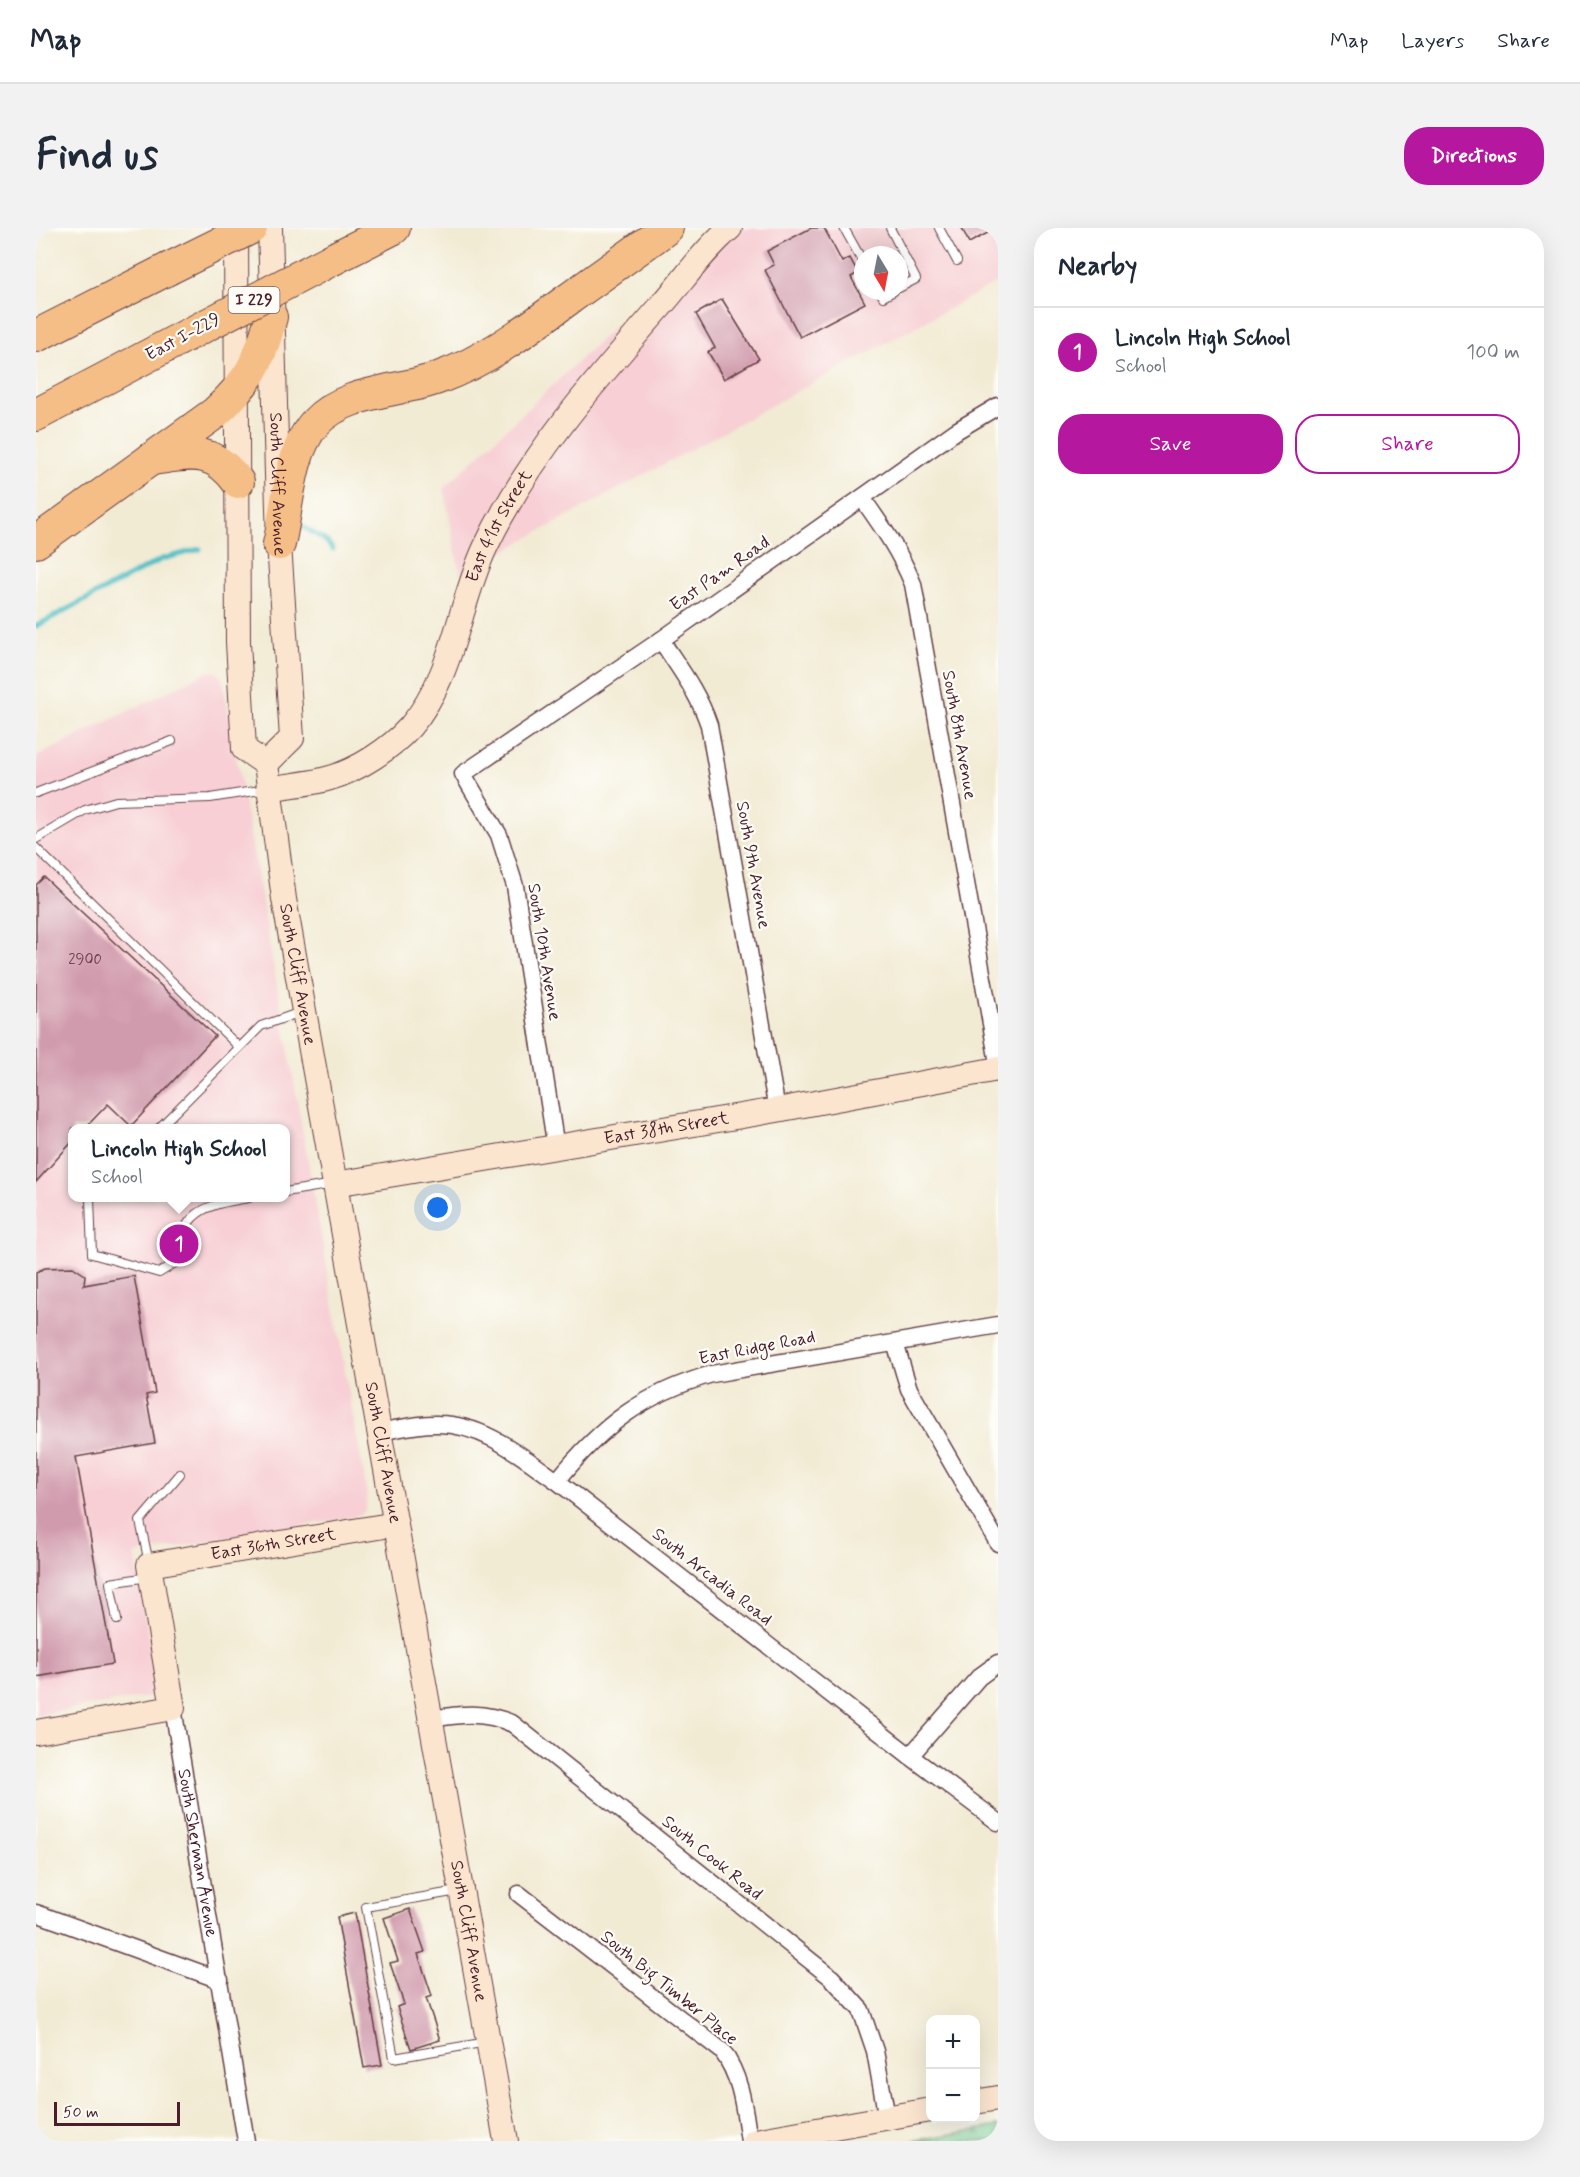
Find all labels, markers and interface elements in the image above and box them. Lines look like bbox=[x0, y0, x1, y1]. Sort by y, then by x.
text: Map bbox=[30, 23, 81, 60]
text: Map bbox=[1330, 27, 1368, 55]
text: Layers bbox=[1401, 27, 1464, 55]
text: Share bbox=[1497, 27, 1550, 55]
button: Directions bbox=[1404, 127, 1544, 185]
text: Find us bbox=[36, 129, 158, 184]
north arrow bbox=[854, 246, 908, 300]
text: Nearby bbox=[1058, 250, 1137, 284]
road number: I 229 bbox=[228, 287, 280, 313]
street label: East I-229 bbox=[141, 307, 225, 367]
text: Lincoln High School bbox=[1115, 325, 1291, 353]
text: 1 bbox=[1073, 339, 1082, 366]
text: 100 m bbox=[1466, 339, 1520, 366]
text: School bbox=[1115, 353, 1167, 380]
street label: South Cliff Avenue bbox=[263, 412, 292, 556]
button: Save bbox=[1058, 414, 1283, 474]
button: Share bbox=[1295, 414, 1520, 474]
street label: East 41st Street bbox=[460, 465, 538, 586]
street label: East Pam Road bbox=[665, 531, 775, 617]
street label: South 8th Avenue bbox=[936, 669, 982, 801]
street label: South 9th Avenue bbox=[730, 799, 776, 931]
street label: South 10th Avenue bbox=[521, 882, 567, 1023]
street label: South Cliff Avenue bbox=[273, 902, 322, 1047]
house number: 2900 bbox=[68, 950, 102, 970]
street label: East 38th Street bbox=[602, 1106, 731, 1151]
popup bbox=[68, 1124, 290, 1202]
text: Lincoln High School bbox=[91, 1136, 267, 1164]
text: School bbox=[91, 1164, 143, 1191]
your location bbox=[423, 1193, 452, 1222]
pin: 1 bbox=[160, 1222, 198, 1266]
street label: East Ridge Road bbox=[697, 1325, 818, 1372]
street label: South Cliff Avenue bbox=[359, 1380, 407, 1525]
street label: East 36th Street bbox=[209, 1522, 338, 1567]
street label: South Arcadia Road bbox=[647, 1522, 777, 1632]
street label: South Sherman Avenue bbox=[171, 1767, 223, 1939]
street label: South Cook Road bbox=[657, 1810, 767, 1906]
street label: South Cliff Avenue bbox=[444, 1859, 493, 2004]
street label: South Big Timber Place bbox=[594, 1925, 743, 2053]
map controls bbox=[926, 2015, 980, 2123]
button: + bbox=[926, 2015, 980, 2069]
button: − bbox=[926, 2069, 980, 2123]
scale bar bbox=[54, 2099, 180, 2126]
text: 50 m bbox=[63, 2102, 99, 2123]

